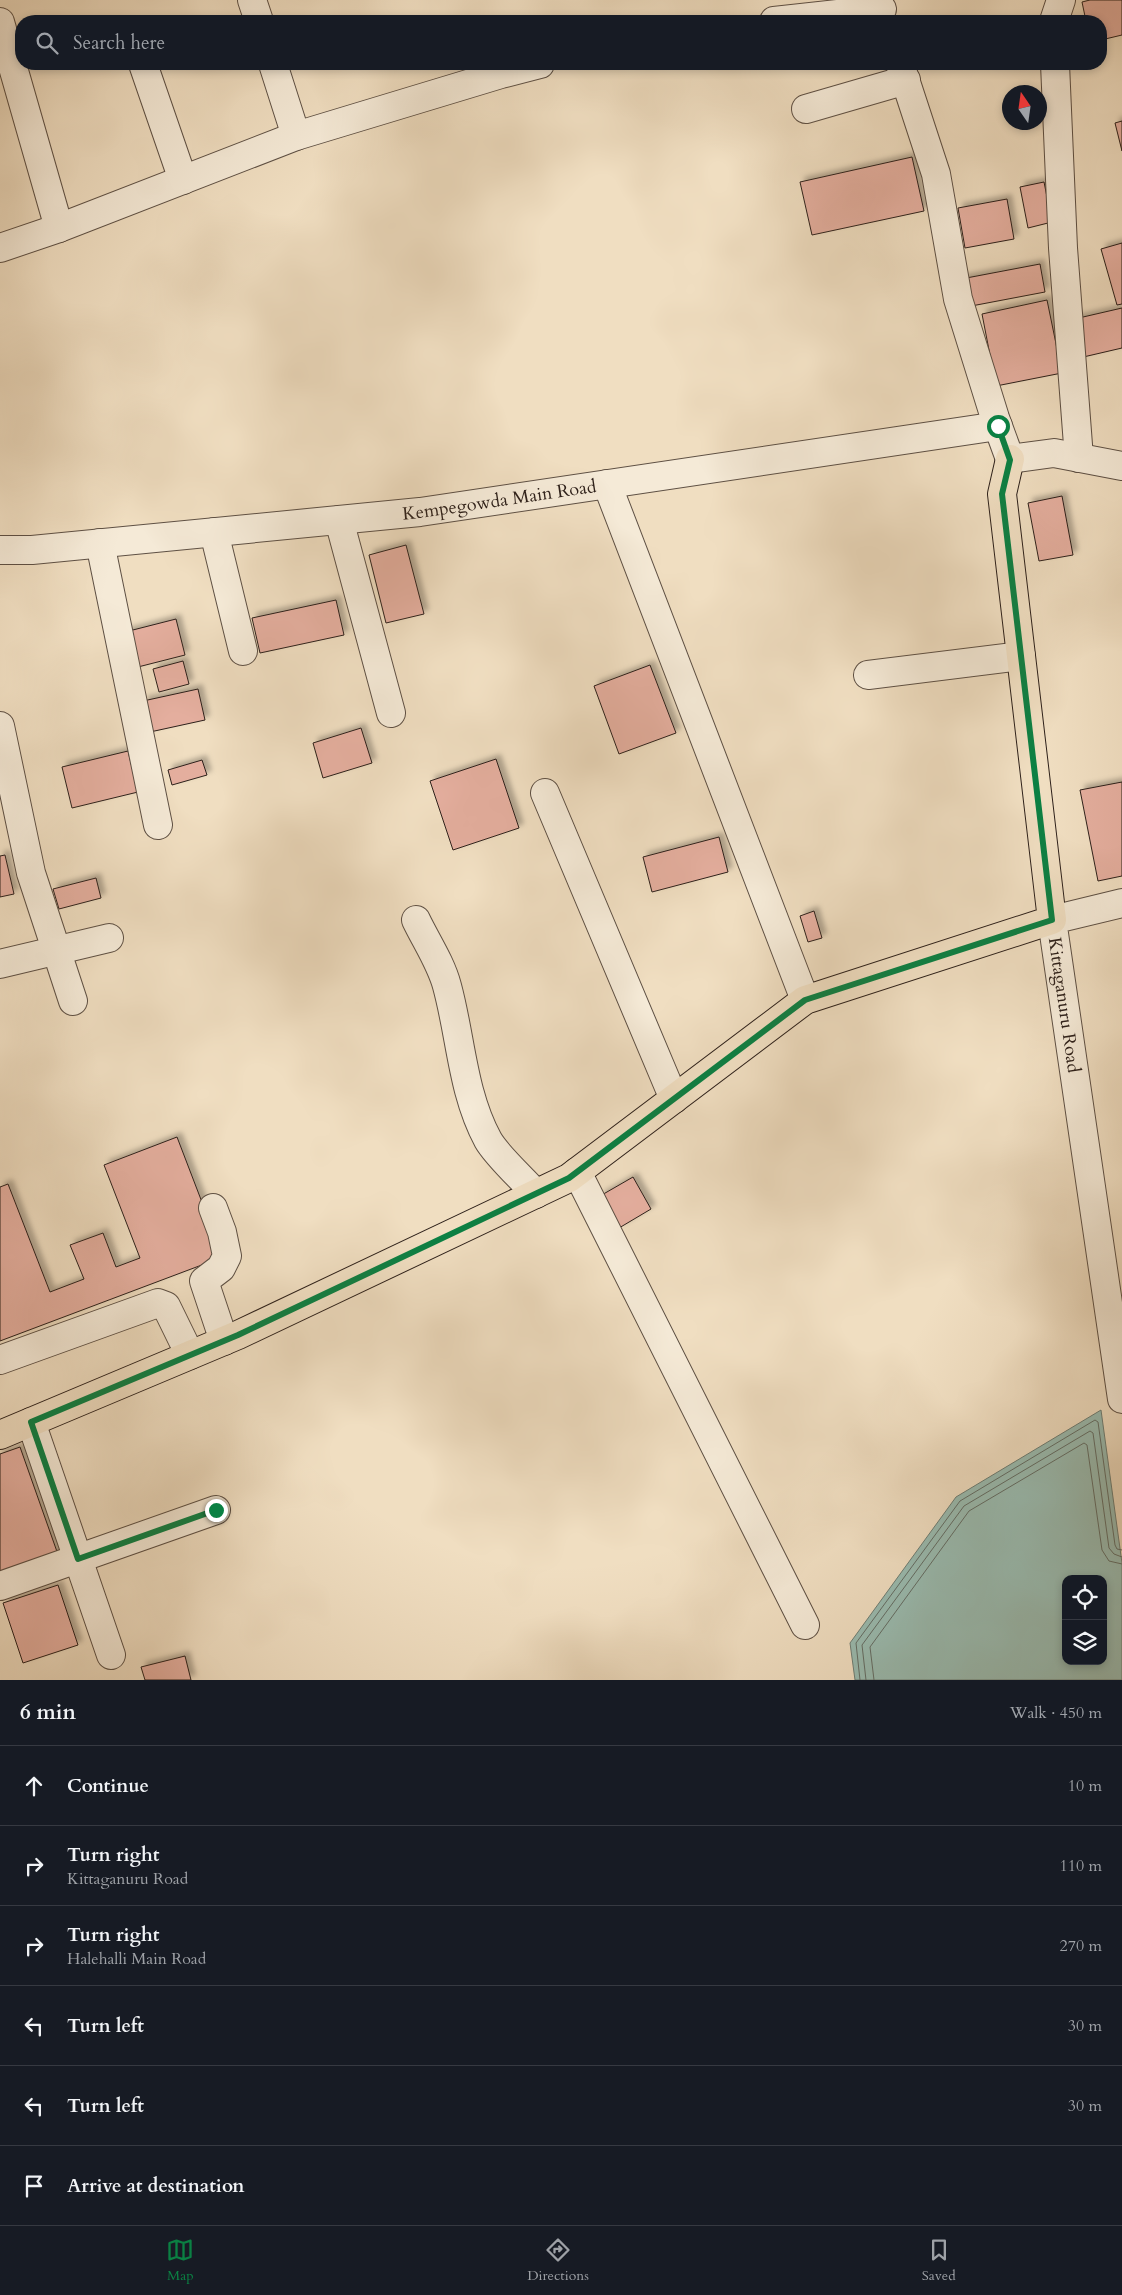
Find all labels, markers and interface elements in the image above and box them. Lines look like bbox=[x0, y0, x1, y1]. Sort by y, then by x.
search box bbox=[15, 15, 1107, 70]
icon: search bbox=[33, 29, 61, 57]
text: Search here bbox=[73, 30, 165, 56]
north arrow bbox=[1002, 85, 1047, 130]
route start bbox=[987, 415, 1010, 438]
street label: Kempegowda Main Road bbox=[401, 474, 598, 527]
street label: Kittaganuru Road bbox=[1042, 936, 1086, 1075]
route end bbox=[205, 1499, 228, 1522]
map controls bbox=[1062, 1575, 1107, 1665]
button: locate bbox=[1062, 1575, 1107, 1620]
button: layers bbox=[1062, 1620, 1107, 1665]
text: 6 min bbox=[20, 1698, 76, 1727]
text: Walk · 450 m bbox=[1010, 1702, 1102, 1724]
icon: ahead bbox=[20, 1772, 48, 1800]
text: Continue bbox=[67, 1773, 149, 1799]
text: 10 m bbox=[1068, 1775, 1102, 1797]
text: Turn right bbox=[67, 1842, 159, 1868]
icon: right bbox=[20, 1852, 48, 1880]
text: 110 m bbox=[1060, 1855, 1102, 1877]
text: Kittaganuru Road bbox=[67, 1868, 188, 1890]
text: Turn right bbox=[67, 1922, 159, 1948]
icon: right bbox=[20, 1932, 48, 1960]
text: 270 m bbox=[1060, 1935, 1102, 1957]
text: Halehalli Main Road bbox=[67, 1948, 206, 1970]
icon: left bbox=[20, 2012, 48, 2040]
text: Turn left bbox=[67, 2013, 144, 2039]
text: 30 m bbox=[1068, 2015, 1102, 2037]
icon: left bbox=[20, 2092, 48, 2120]
text: Turn left bbox=[67, 2093, 144, 2119]
text: 30 m bbox=[1068, 2095, 1102, 2117]
icon: arrive bbox=[20, 2172, 48, 2200]
text: Arrive at destination bbox=[67, 2173, 244, 2199]
tab: Map bbox=[166, 2236, 194, 2285]
tab: Directions bbox=[527, 2236, 589, 2285]
tab: Saved bbox=[922, 2236, 956, 2285]

